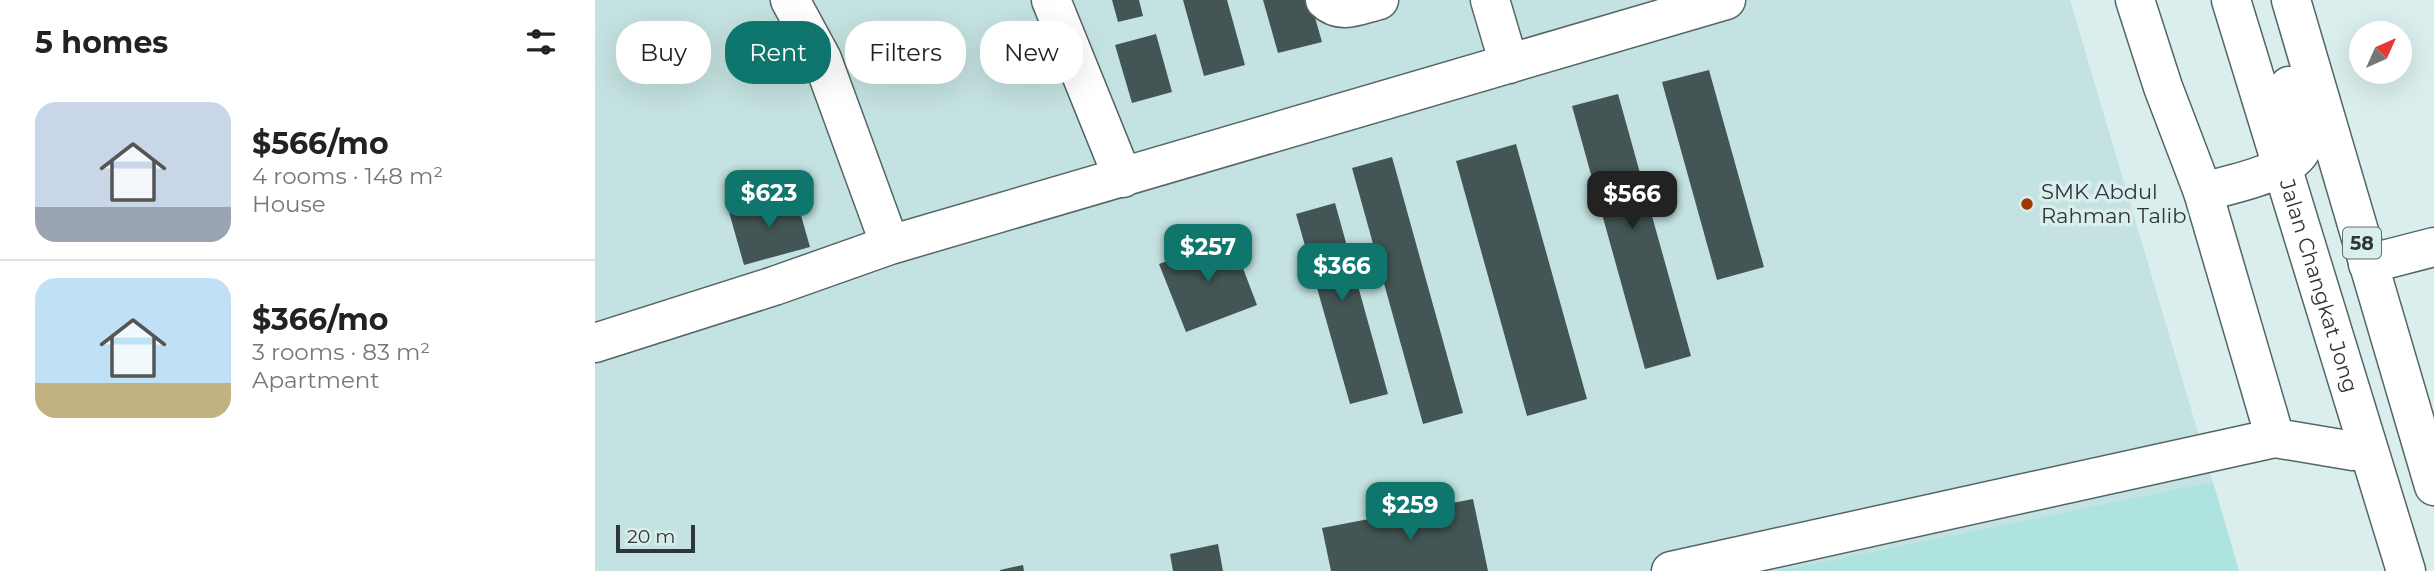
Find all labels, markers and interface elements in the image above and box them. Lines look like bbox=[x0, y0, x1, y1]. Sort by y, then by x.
chip: Buy bbox=[616, 21, 711, 84]
chip: Rent bbox=[725, 21, 831, 84]
chip: Filters bbox=[845, 21, 966, 84]
chip: New bbox=[980, 21, 1083, 84]
north arrow bbox=[2349, 21, 2411, 84]
map controls bbox=[2349, 21, 2412, 84]
icon: filters bbox=[522, 23, 560, 61]
text: 5 homes bbox=[35, 24, 168, 61]
text: $566/mo bbox=[252, 125, 389, 162]
icon: home bbox=[91, 130, 175, 214]
text: 4 rooms · 148 m² bbox=[252, 162, 443, 190]
pin: $623 bbox=[728, 170, 810, 230]
pin: $566 bbox=[1591, 172, 1673, 231]
street label: Jalan Changkat Jong bbox=[2274, 175, 2364, 395]
text: $623 bbox=[741, 179, 797, 207]
place label: SMK Abdul Rahman Talib bbox=[2041, 179, 2186, 228]
text: $566 bbox=[1603, 180, 1661, 208]
text: House bbox=[252, 190, 326, 218]
marker: SMK Abdul Rahman Talib bbox=[2019, 196, 2035, 212]
pin: $257 bbox=[1167, 224, 1249, 284]
road number: 58 bbox=[2343, 228, 2381, 258]
text: $257 bbox=[1180, 233, 1236, 261]
pin: $366 bbox=[1301, 244, 1383, 303]
text: $366 bbox=[1313, 252, 1371, 280]
text: $366/mo bbox=[252, 301, 388, 338]
icon: home bbox=[91, 306, 175, 390]
text: 3 rooms · 83 m² bbox=[252, 338, 430, 366]
text: Apartment bbox=[252, 366, 380, 394]
pin: $259 bbox=[1369, 482, 1451, 542]
text: $259 bbox=[1382, 491, 1438, 519]
scale bar bbox=[616, 522, 695, 554]
text: 20 m bbox=[627, 525, 675, 548]

